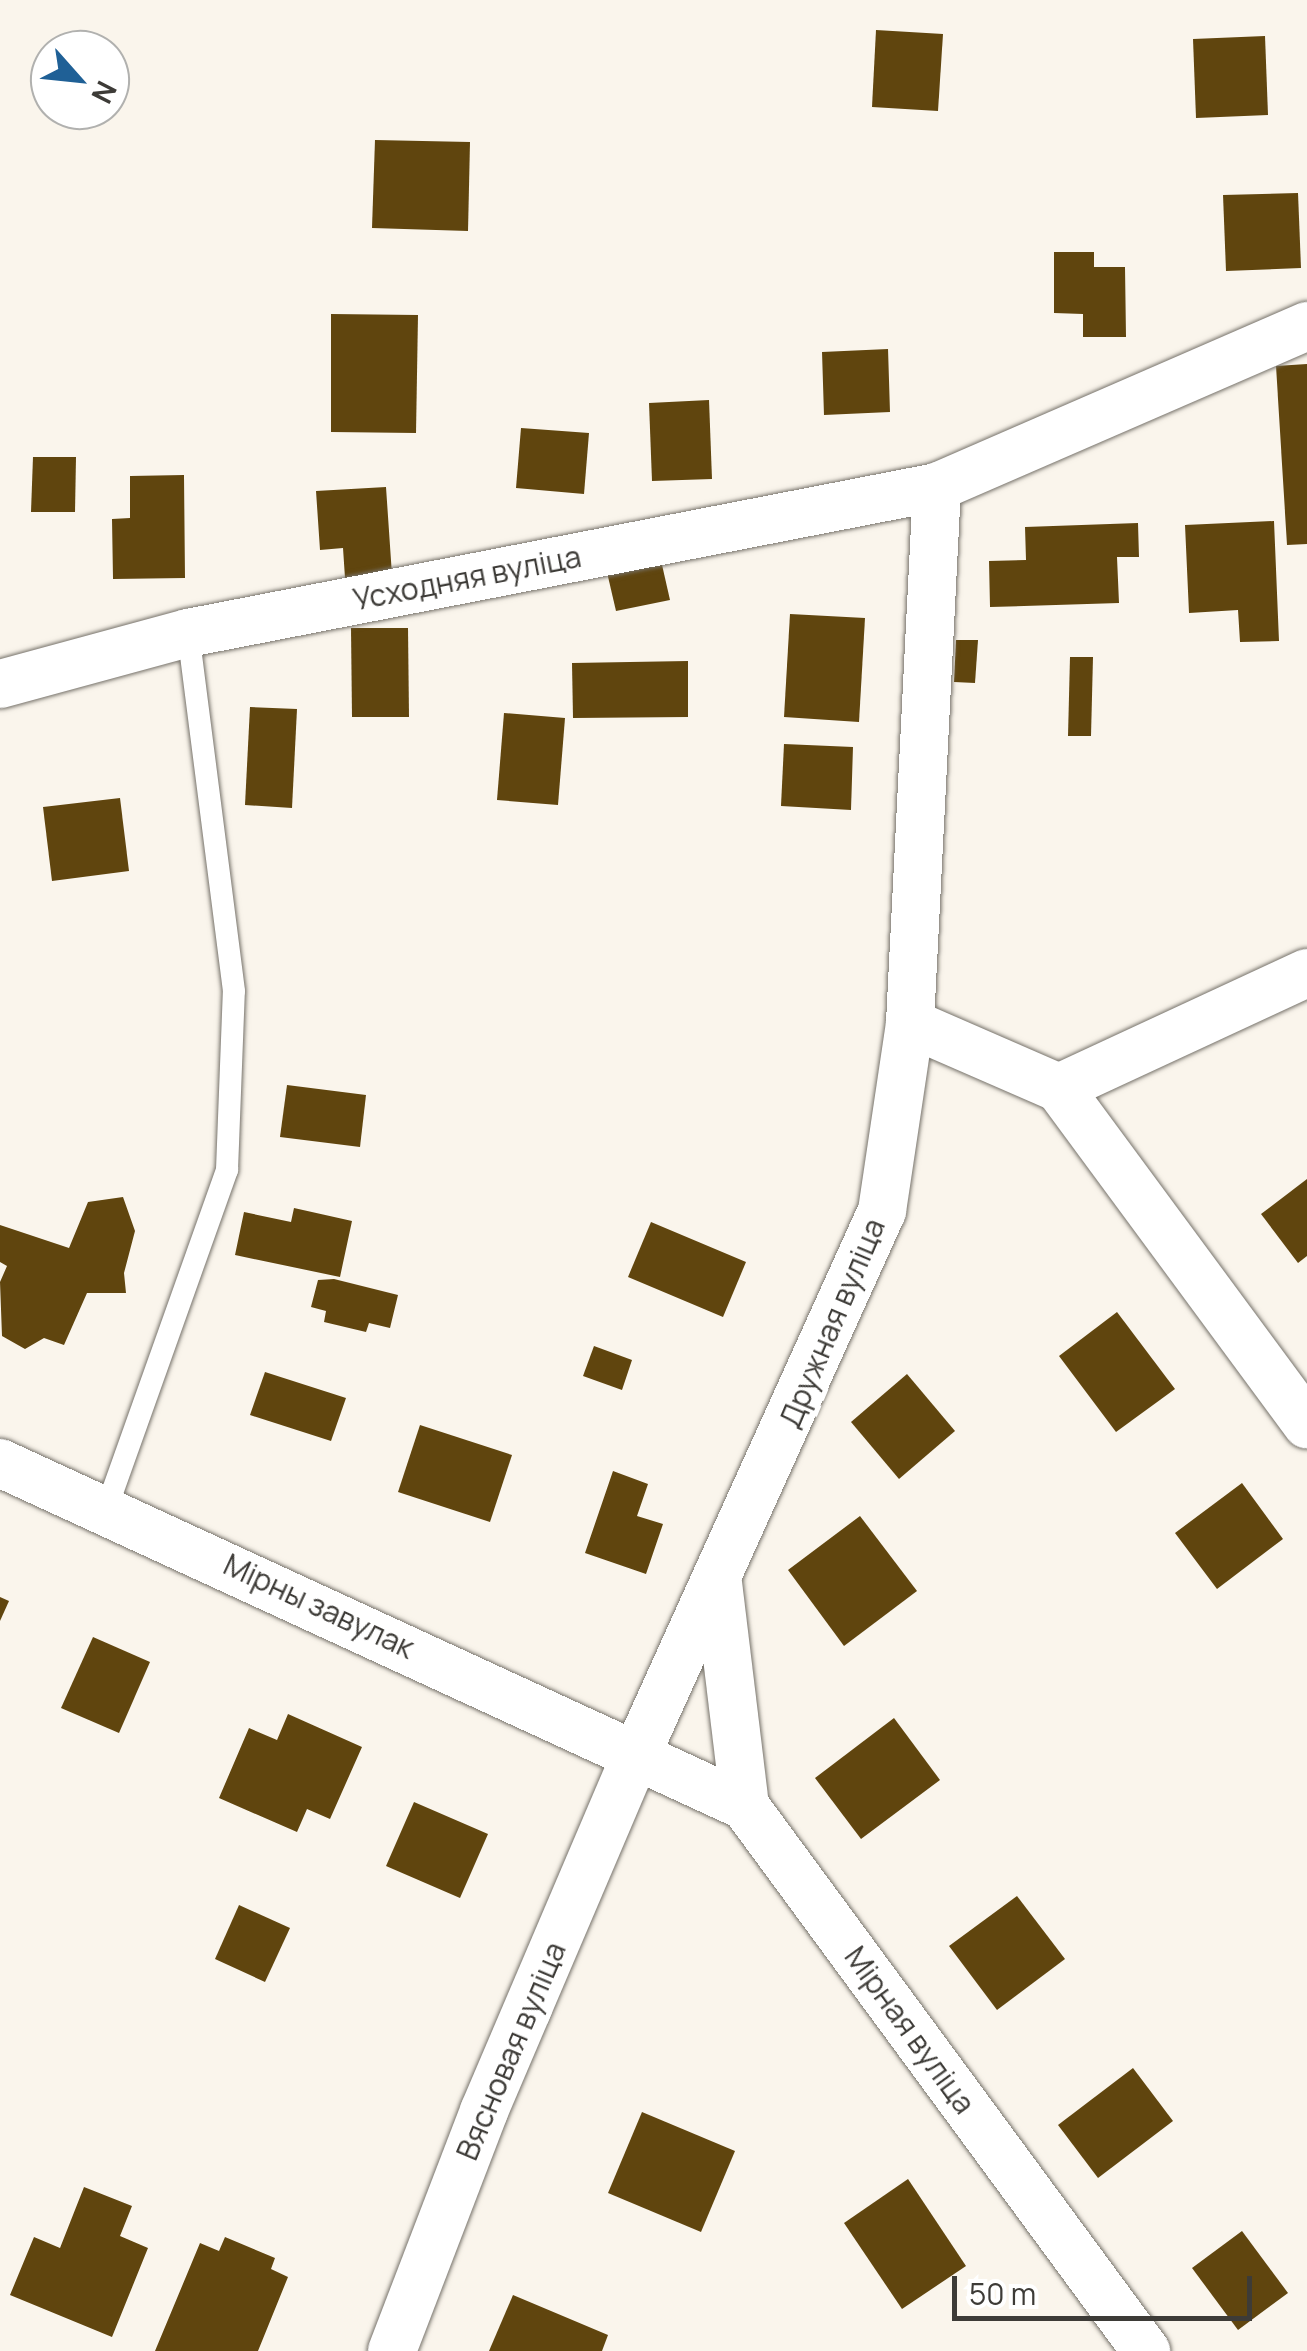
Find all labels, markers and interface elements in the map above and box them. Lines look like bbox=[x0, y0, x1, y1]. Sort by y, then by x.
north arrow bbox=[30, 30, 130, 130]
text: N bbox=[83, 75, 126, 110]
street label: Усходняя вуліца bbox=[350, 538, 584, 618]
street label: Дружная вуліца bbox=[772, 1213, 892, 1433]
street label: Мірны завулак bbox=[218, 1546, 420, 1666]
street label: Вясновая вуліца bbox=[449, 1937, 573, 2165]
street label: Мірная вуліца bbox=[837, 1939, 983, 2121]
scale bar bbox=[957, 2256, 1257, 2318]
text: 50 m bbox=[969, 2273, 1036, 2314]

